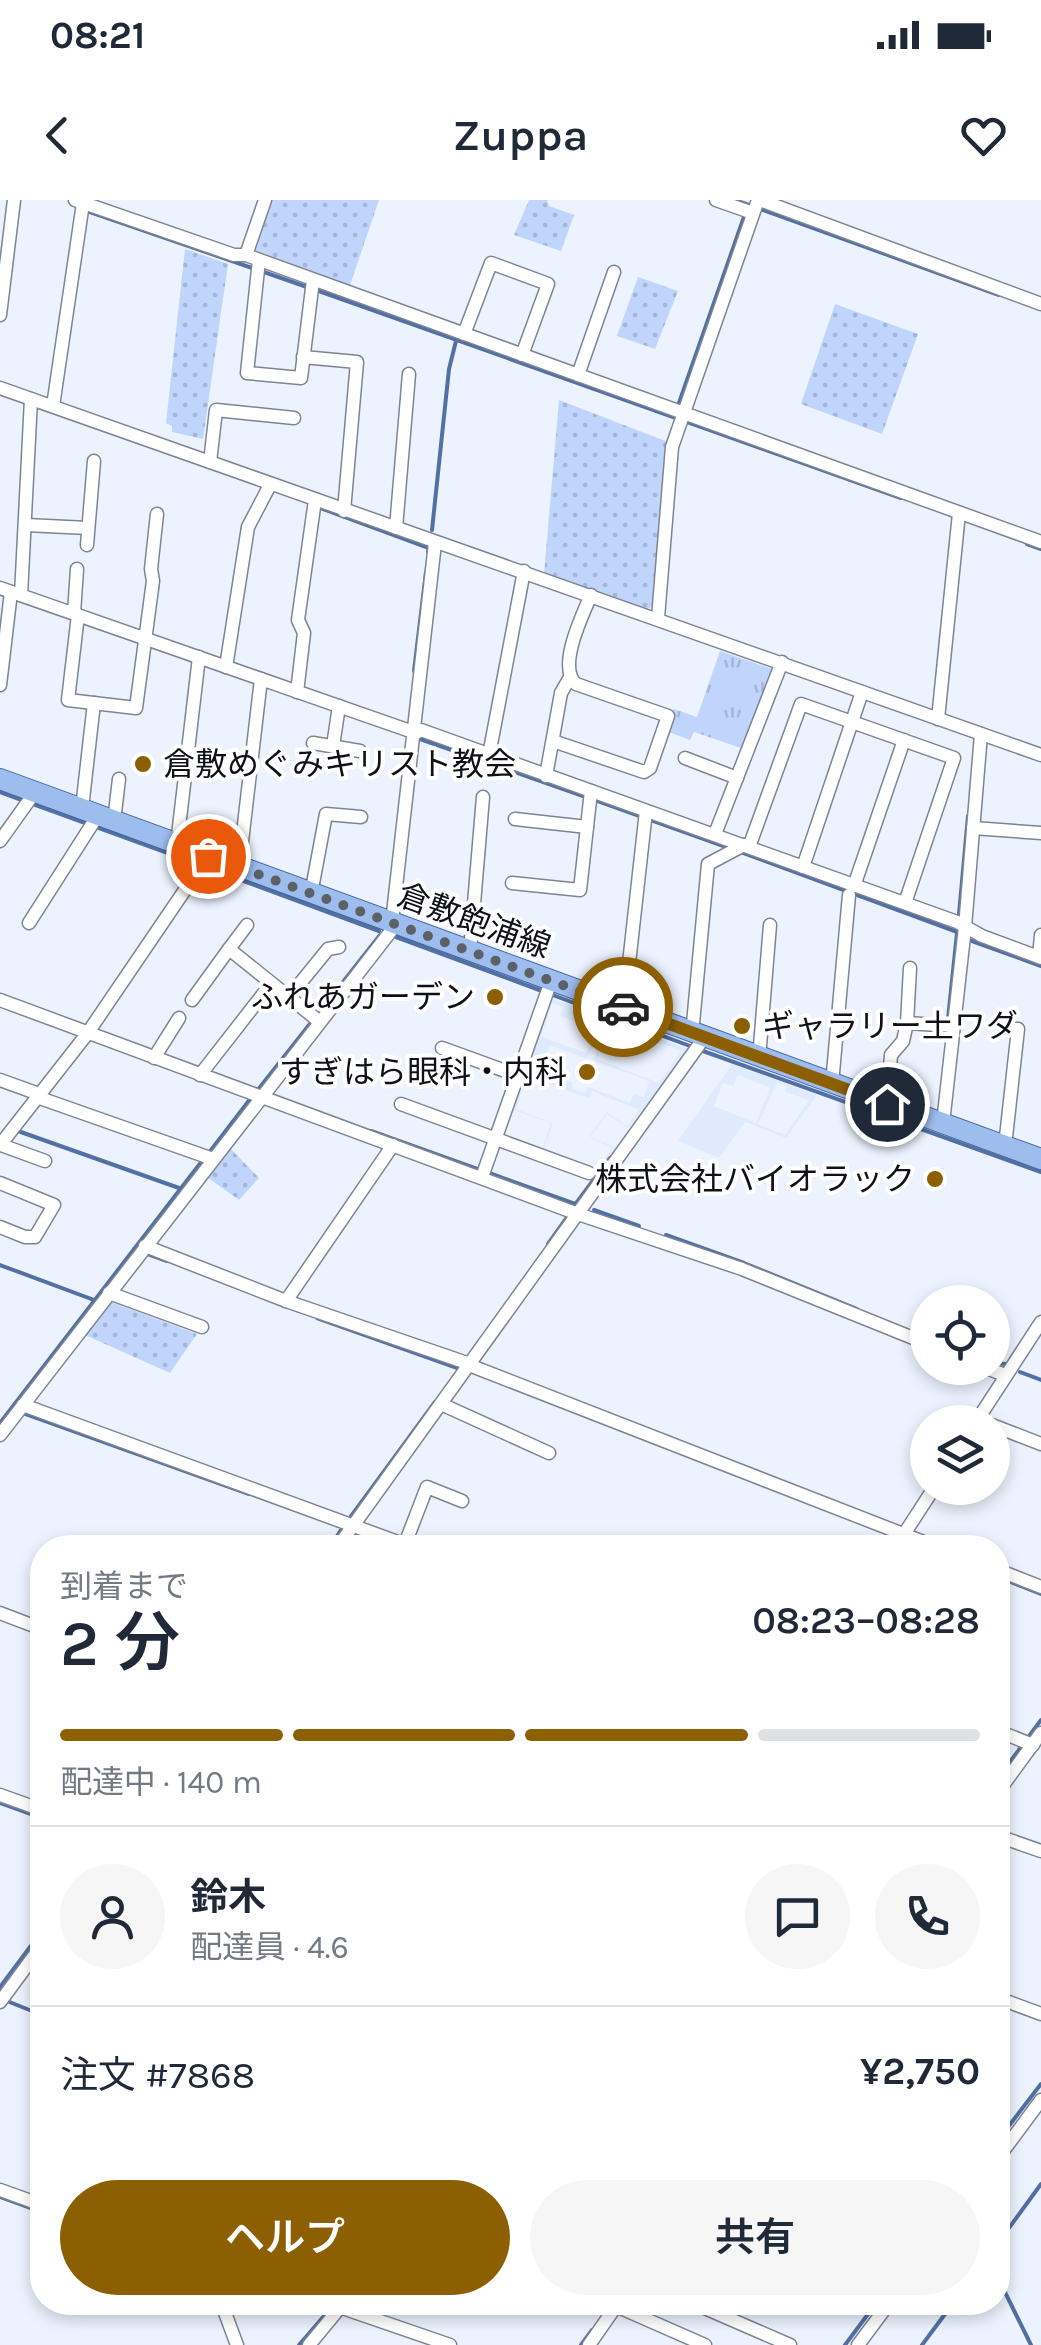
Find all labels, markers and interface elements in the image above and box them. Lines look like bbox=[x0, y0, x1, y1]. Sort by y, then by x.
text: 08:21 bbox=[50, 13, 145, 58]
icon: back bbox=[30, 108, 85, 163]
icon: heart bbox=[956, 108, 1011, 163]
text: Zuppa bbox=[453, 109, 588, 161]
place label: 倉敷めぐみキリスト教会 bbox=[163, 746, 516, 783]
marker: 倉敷めぐみキリスト教会 bbox=[132, 753, 154, 775]
pin bbox=[166, 814, 251, 899]
icon: bag bbox=[181, 829, 236, 884]
street label: 倉敷飽浦線 bbox=[392, 876, 556, 966]
courier bbox=[573, 957, 673, 1057]
place label: ふれあガーデン bbox=[251, 979, 475, 1016]
icon: car bbox=[596, 980, 651, 1035]
marker: ふれあガーデン bbox=[484, 986, 506, 1008]
place label: ギャラリー土ワダ bbox=[762, 1008, 1018, 1045]
marker: ギャラリー土ワダ bbox=[731, 1015, 753, 1037]
place label: すぎはら眼科・内科 bbox=[279, 1054, 567, 1091]
marker: すぎはら眼科・内科 bbox=[576, 1061, 598, 1083]
pin bbox=[845, 1062, 930, 1147]
icon: home bbox=[860, 1077, 915, 1132]
place label: 株式会社バイオラック bbox=[595, 1161, 915, 1198]
marker: 株式会社バイオラック bbox=[924, 1168, 946, 1190]
map controls bbox=[910, 1285, 1010, 1505]
button: locate bbox=[910, 1285, 1010, 1385]
button: layers bbox=[910, 1405, 1010, 1505]
text: 到着まで bbox=[60, 1568, 188, 1605]
text: 08:23–08:28 bbox=[752, 1598, 980, 1643]
text: 2 分 bbox=[60, 1605, 180, 1681]
text: 配達中 · 140 m bbox=[60, 1764, 262, 1801]
button: person bbox=[60, 1864, 165, 1969]
button: chat bbox=[745, 1864, 850, 1969]
button: phone bbox=[875, 1864, 980, 1969]
text: 鈴木 bbox=[190, 1875, 266, 1920]
text: 配達員 · 4.6 bbox=[190, 1929, 349, 1966]
text: ¥2,750 bbox=[860, 2049, 980, 2094]
text: 注文 #7868 bbox=[60, 2053, 255, 2098]
button: ヘルプ bbox=[60, 2180, 510, 2295]
button: 共有 bbox=[530, 2180, 980, 2295]

